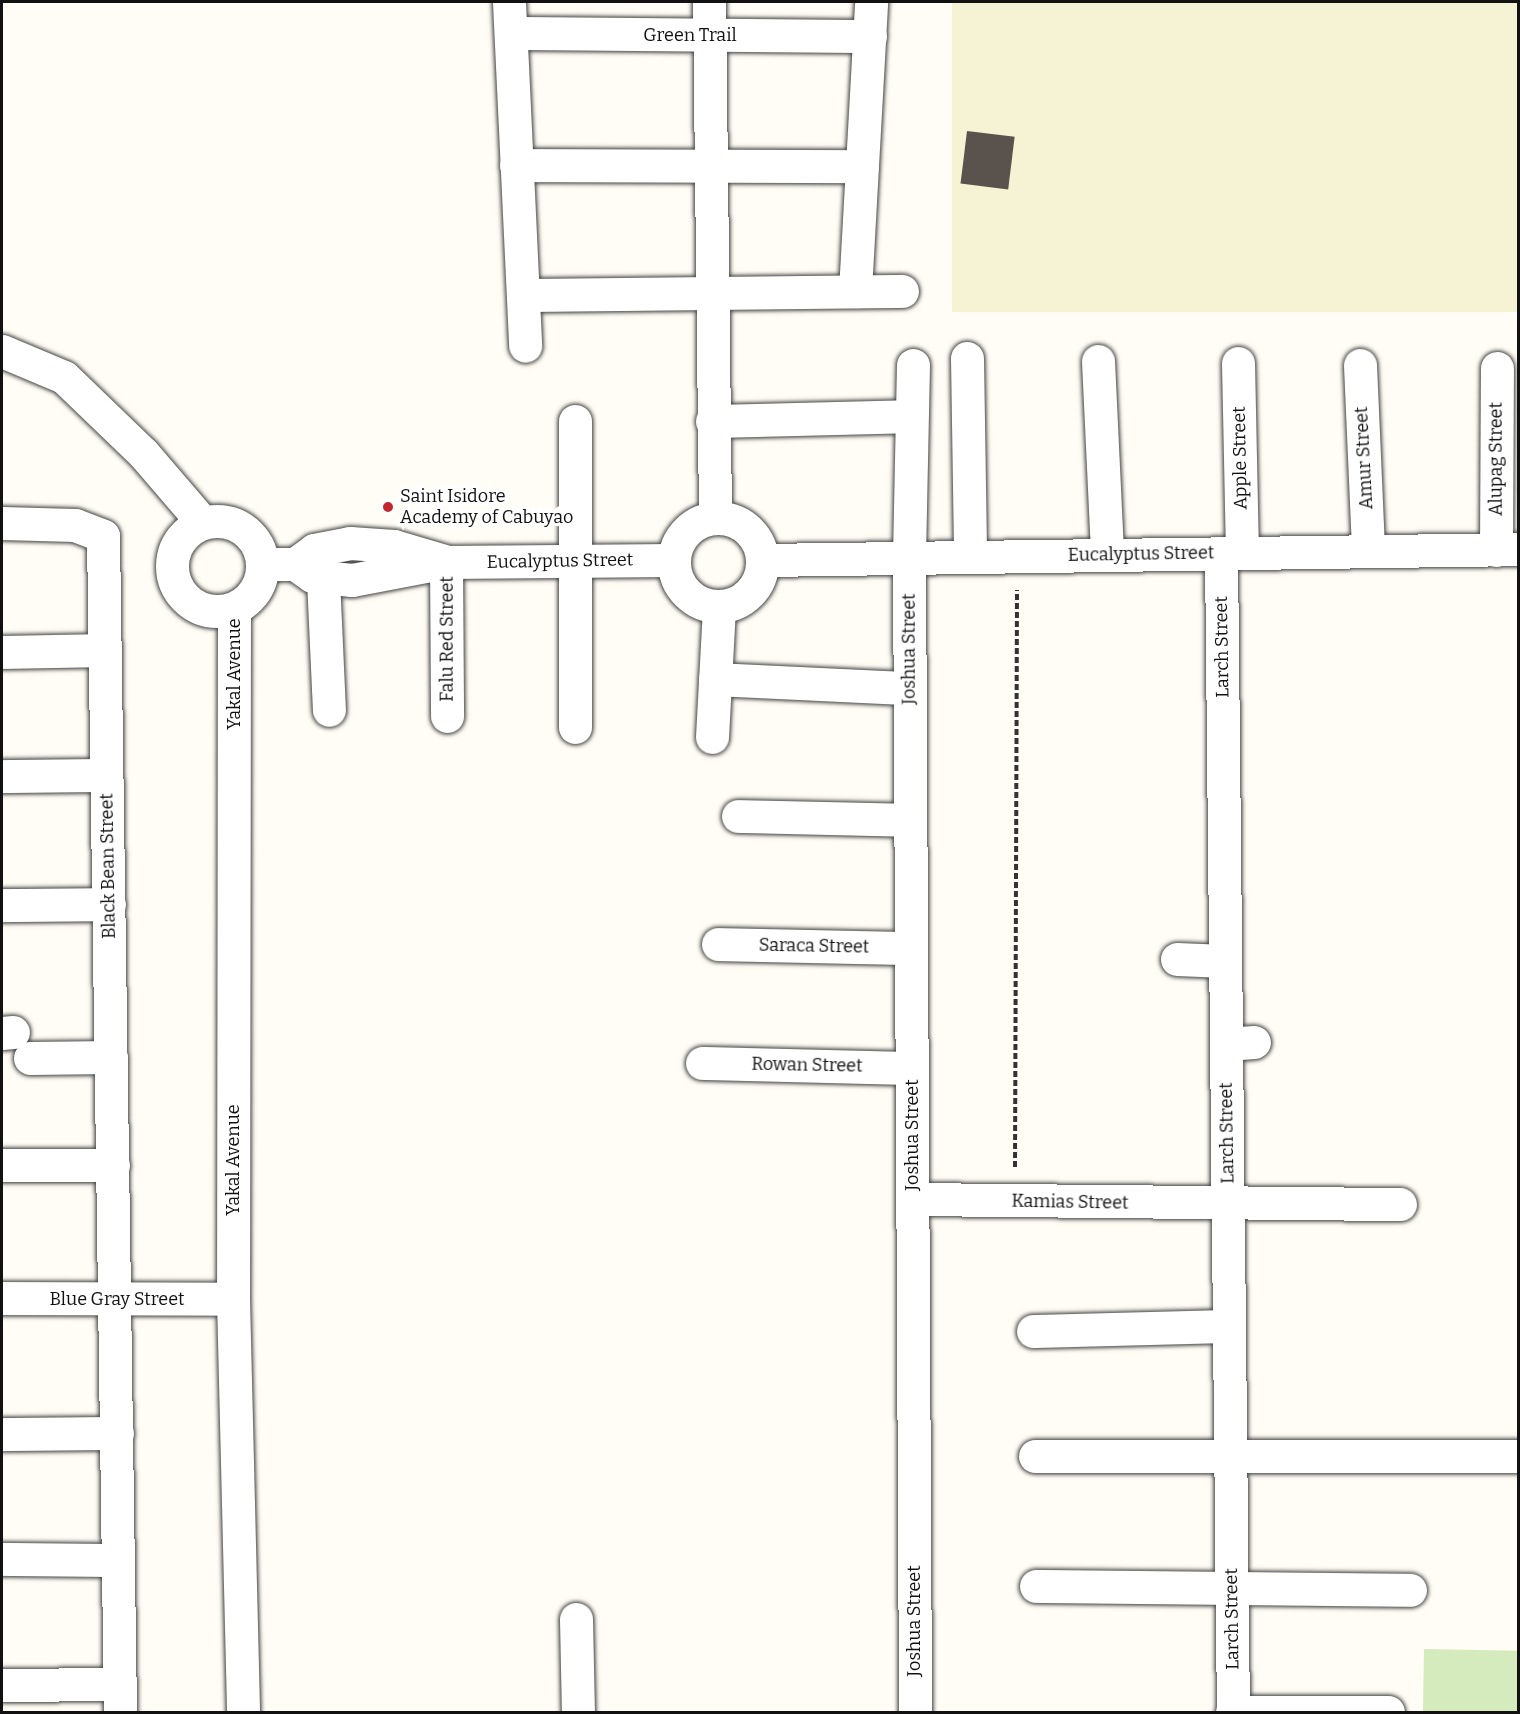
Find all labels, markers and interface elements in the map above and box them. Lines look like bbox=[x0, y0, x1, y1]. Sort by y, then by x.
street label: Green Trail bbox=[643, 24, 737, 46]
street label: Alupag Street bbox=[1485, 402, 1507, 516]
street label: Apple Street bbox=[1228, 406, 1252, 510]
street label: Amur Street bbox=[1351, 406, 1377, 510]
place label: Saint Isidore Academy of Cabuyao bbox=[400, 486, 573, 528]
marker: Saint Isidore Academy of Cabuyao bbox=[381, 500, 395, 514]
street label: Eucalyptus Street bbox=[1068, 542, 1214, 566]
street label: Eucalyptus Street bbox=[487, 549, 633, 573]
street label: Falu Red Street bbox=[436, 576, 458, 702]
street label: Joshua Street bbox=[898, 593, 920, 705]
street label: Larch Street bbox=[1210, 596, 1234, 698]
street label: Yakal Avenue bbox=[223, 618, 245, 730]
street label: Black Bean Street bbox=[96, 793, 120, 939]
street label: Saraca Street bbox=[759, 934, 869, 958]
street label: Rowan Street bbox=[751, 1053, 863, 1077]
street label: Joshua Street bbox=[901, 1079, 923, 1191]
street label: Larch Street bbox=[1215, 1082, 1239, 1184]
street label: Yakal Avenue bbox=[222, 1104, 244, 1216]
street label: Kamias Street bbox=[1011, 1190, 1129, 1214]
street label: Blue Gray Street bbox=[49, 1288, 185, 1310]
street label: Joshua Street bbox=[903, 1565, 925, 1677]
street label: Larch Street bbox=[1220, 1568, 1244, 1670]

